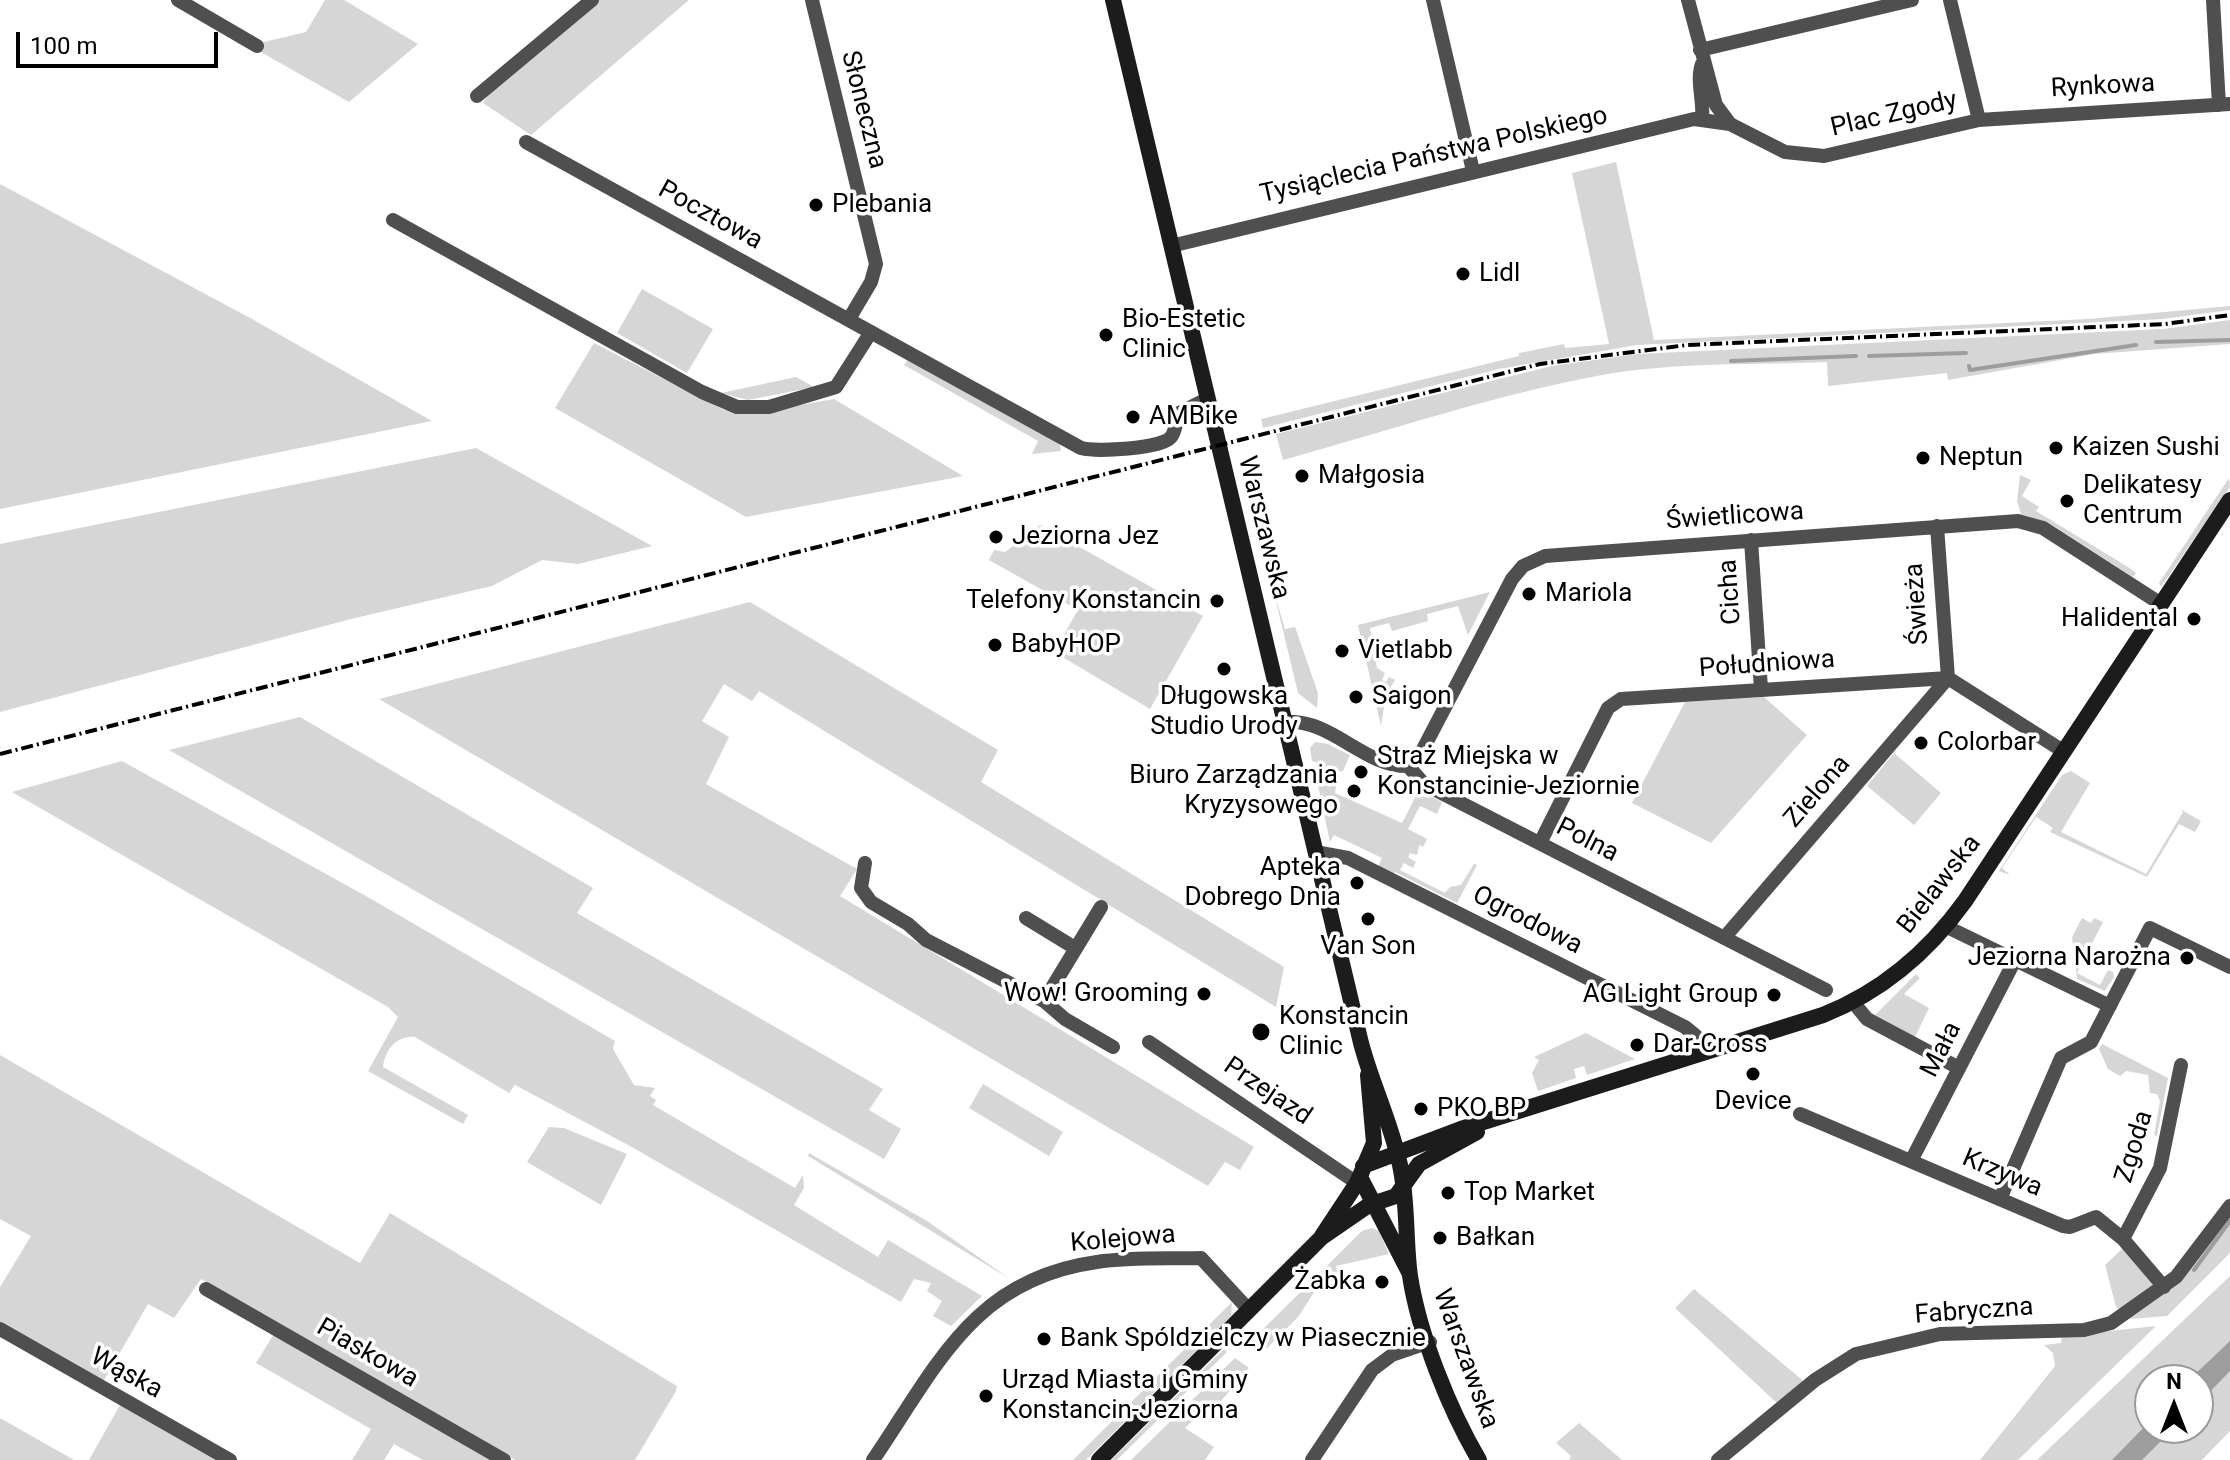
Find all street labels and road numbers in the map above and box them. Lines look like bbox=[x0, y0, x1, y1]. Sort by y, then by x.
street label: Słoneczna bbox=[833, 48, 893, 172]
street label: Rynkowa bbox=[2050, 69, 2156, 105]
street label: Plac Zgody bbox=[1828, 85, 1960, 145]
street label: Tysiąclecia Państwa Polskiego bbox=[1257, 101, 1611, 211]
street label: Pocztowa bbox=[652, 175, 768, 257]
street label: Warszawska bbox=[1230, 453, 1296, 603]
street label: Świetlicowa bbox=[1665, 497, 1805, 537]
street label: Cicha bbox=[1713, 558, 1749, 626]
street label: Świeża bbox=[1900, 562, 1936, 646]
street label: Południowa bbox=[1698, 645, 1836, 685]
street label: Zielona bbox=[1778, 750, 1858, 834]
street label: Polna bbox=[1551, 812, 1623, 870]
street label: Bielawska bbox=[1892, 829, 1988, 941]
street label: Ogrodowa bbox=[1467, 880, 1587, 962]
street label: Mała bbox=[1915, 1017, 1969, 1083]
street label: Przejazd bbox=[1217, 1051, 1317, 1133]
street label: Zgoda bbox=[2109, 1107, 2161, 1187]
street label: Krzywa bbox=[1957, 1143, 2047, 1205]
street label: Kolejowa bbox=[1069, 1220, 1177, 1260]
street label: Warszawska bbox=[1425, 1285, 1505, 1433]
street label: Fabryczna bbox=[1914, 1292, 2034, 1332]
street label: Piaskowa bbox=[311, 1312, 423, 1396]
street label: Wąska bbox=[85, 1342, 167, 1406]

